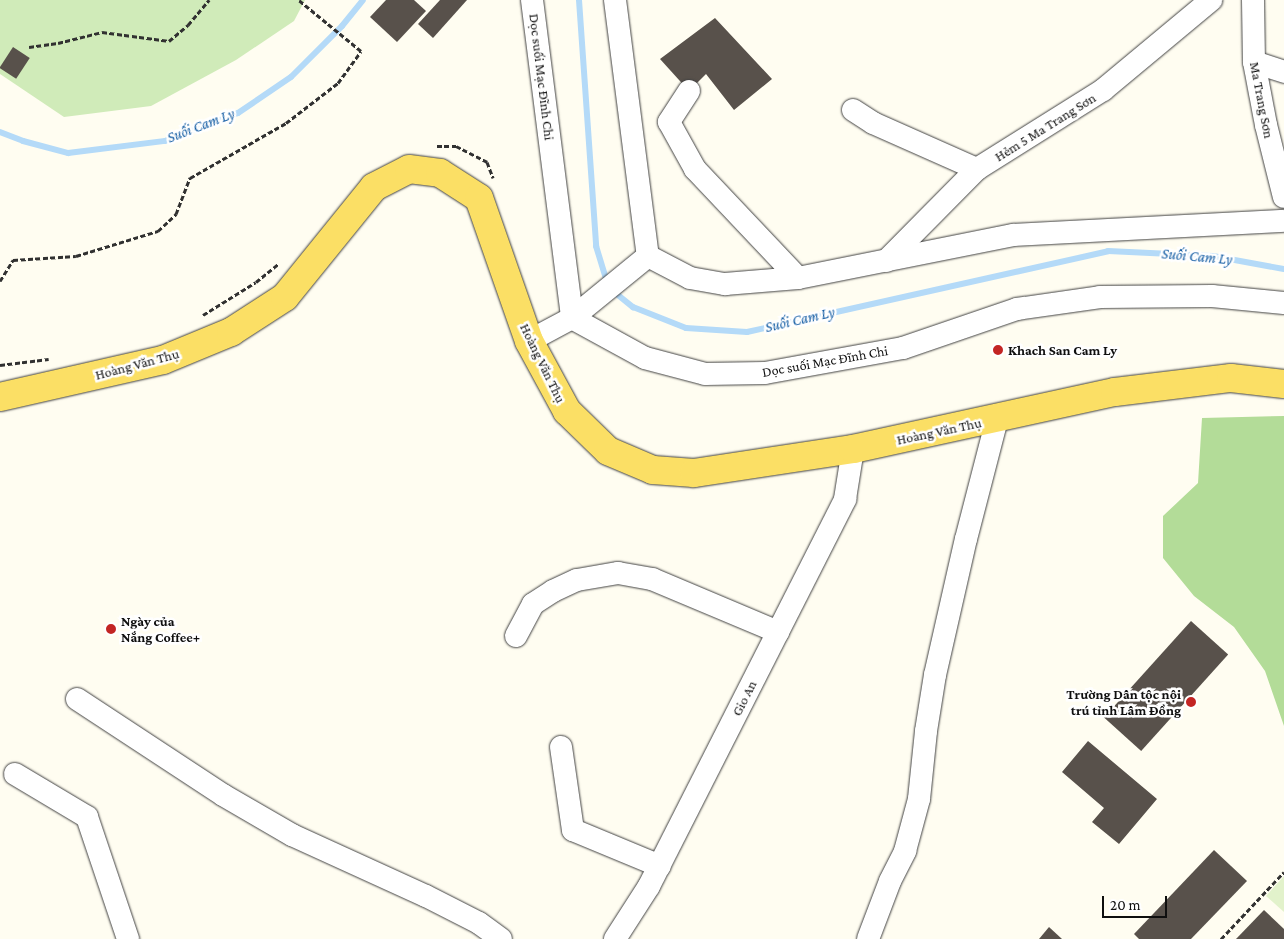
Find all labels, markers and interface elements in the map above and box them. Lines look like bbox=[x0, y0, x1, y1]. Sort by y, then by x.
street label: Dọc suối Mạc Đĩnh Chi bbox=[526, 13, 558, 141]
street label: Ma Trang Sơn bbox=[1246, 60, 1278, 140]
street label: Hẻm 5 Ma Trang Sơn bbox=[991, 89, 1099, 165]
water label: Suối Cam Ly bbox=[165, 105, 237, 147]
water label: Suối Cam Ly bbox=[1161, 245, 1233, 269]
water label: Suối Cam Ly bbox=[763, 303, 837, 337]
street label: Hoàng Văn Thụ bbox=[517, 321, 569, 405]
street label: Dọc suối Mạc Đĩnh Chi bbox=[761, 342, 889, 380]
place label: Khach San Cam Ly bbox=[1008, 342, 1117, 358]
marker: Khach San Cam Ly bbox=[992, 344, 1004, 356]
street label: Hoàng Văn Thụ bbox=[93, 345, 181, 383]
street label: Hoàng Văn Thụ bbox=[895, 414, 983, 448]
place label: Ngày của Nắng Coffee+ bbox=[121, 613, 200, 646]
marker: Ngày của Nắng Coffee+ bbox=[105, 623, 117, 635]
street label: Gio An bbox=[728, 677, 760, 719]
place label: Trường Dân tộc nội trú tỉnh Lâm Đồng bbox=[1066, 686, 1181, 719]
marker: Trường Dân tộc nội trú tỉnh Lâm Đồng bbox=[1185, 696, 1197, 708]
scale bar bbox=[1104, 886, 1169, 918]
text: 20 m bbox=[1110, 897, 1141, 913]

